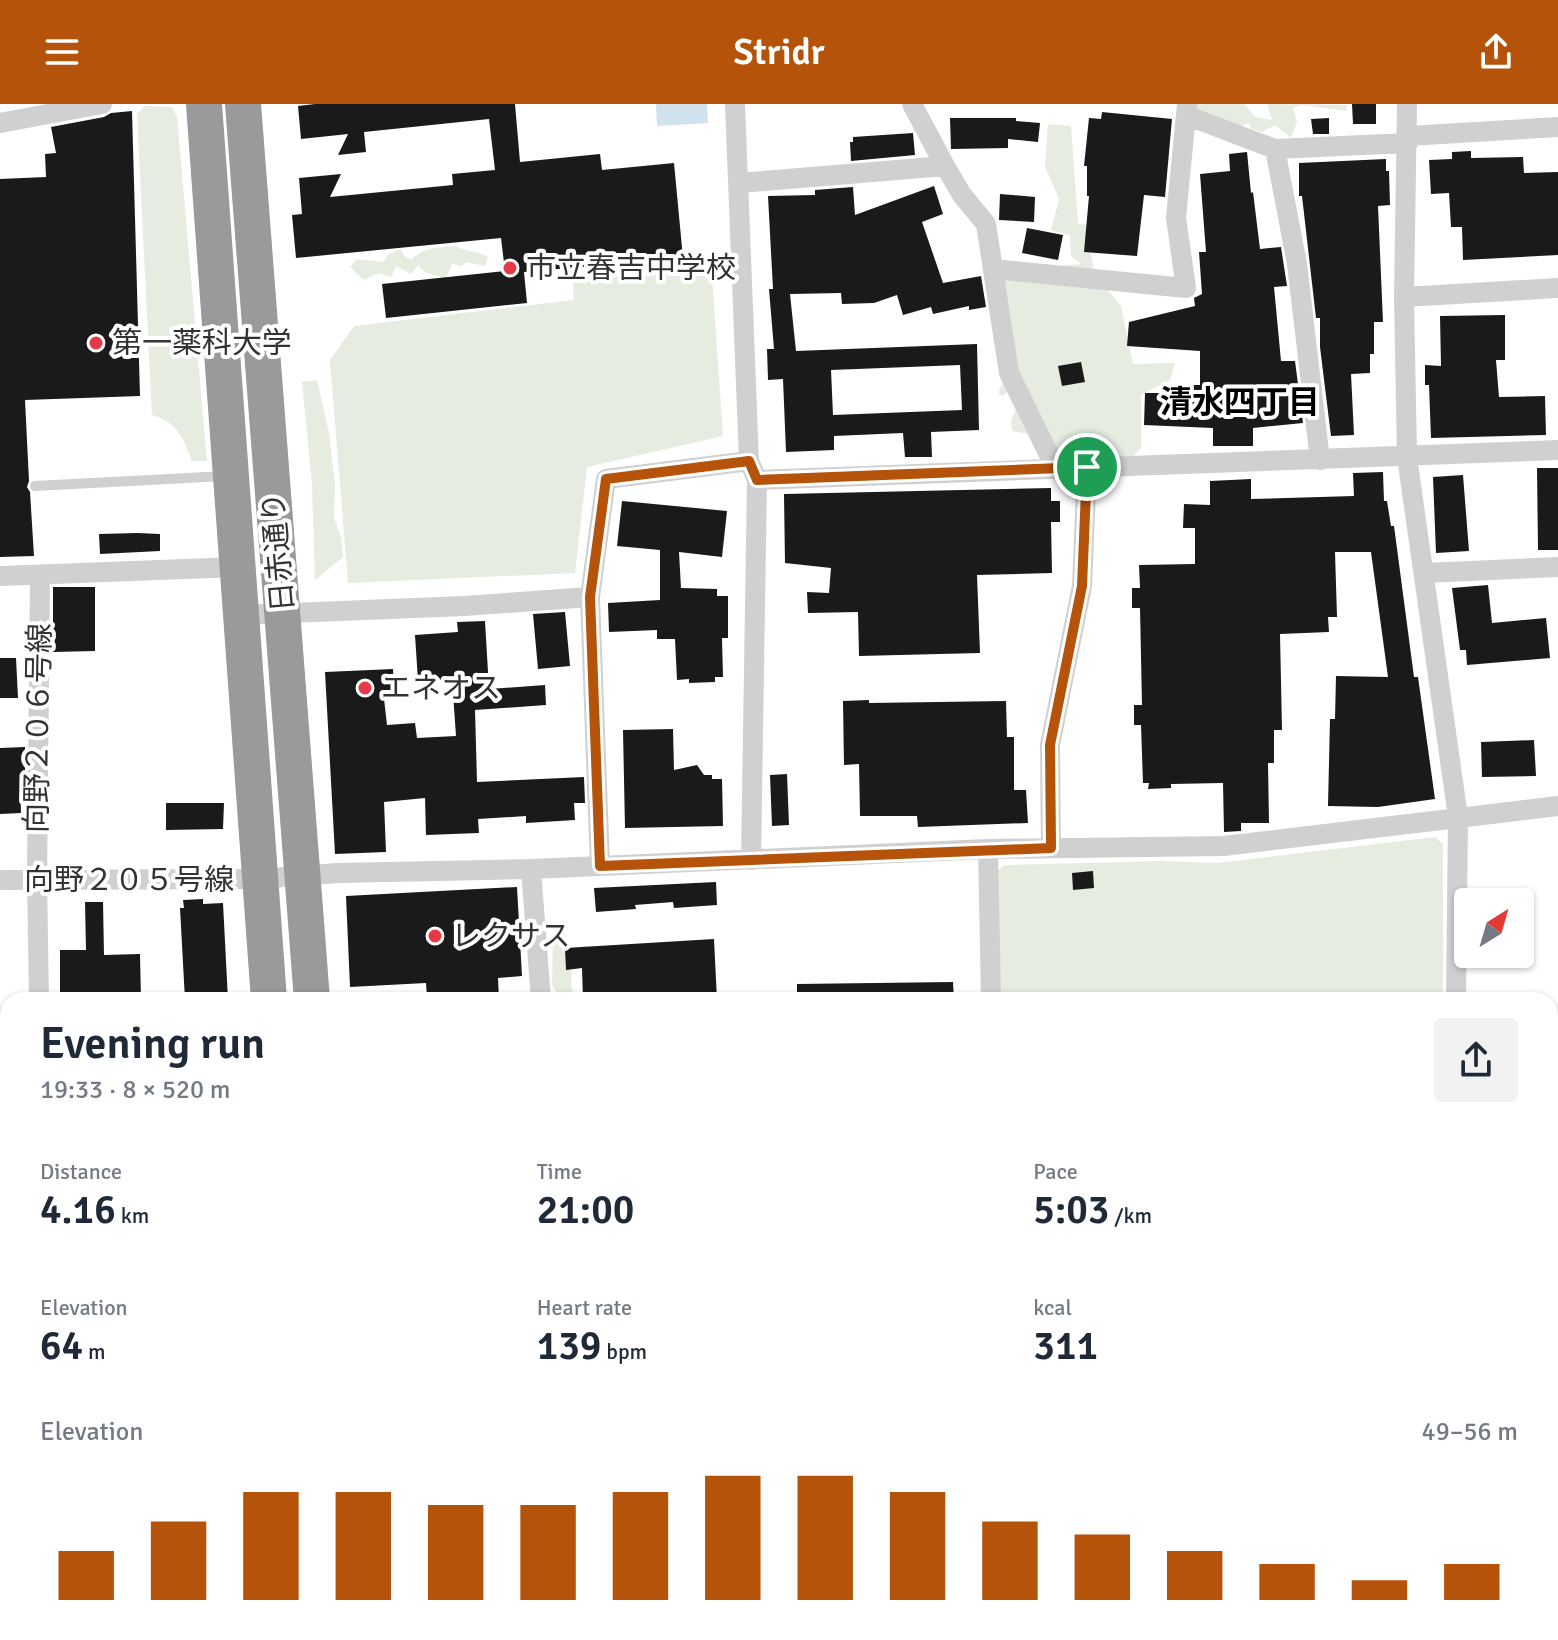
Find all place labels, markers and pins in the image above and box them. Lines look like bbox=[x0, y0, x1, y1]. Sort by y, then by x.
place label: 市立春吉中学校 bbox=[526, 250, 736, 287]
marker: 市立春吉中学校 bbox=[501, 259, 519, 277]
place label: 第一薬科大学 bbox=[112, 325, 292, 362]
marker: 第一薬科大学 bbox=[87, 334, 105, 352]
pin bbox=[1053, 433, 1121, 501]
place label: エネオス bbox=[381, 670, 501, 707]
marker: エネオス bbox=[356, 679, 374, 697]
place label: レクサス bbox=[451, 918, 570, 955]
marker: レクサス bbox=[426, 927, 444, 945]

